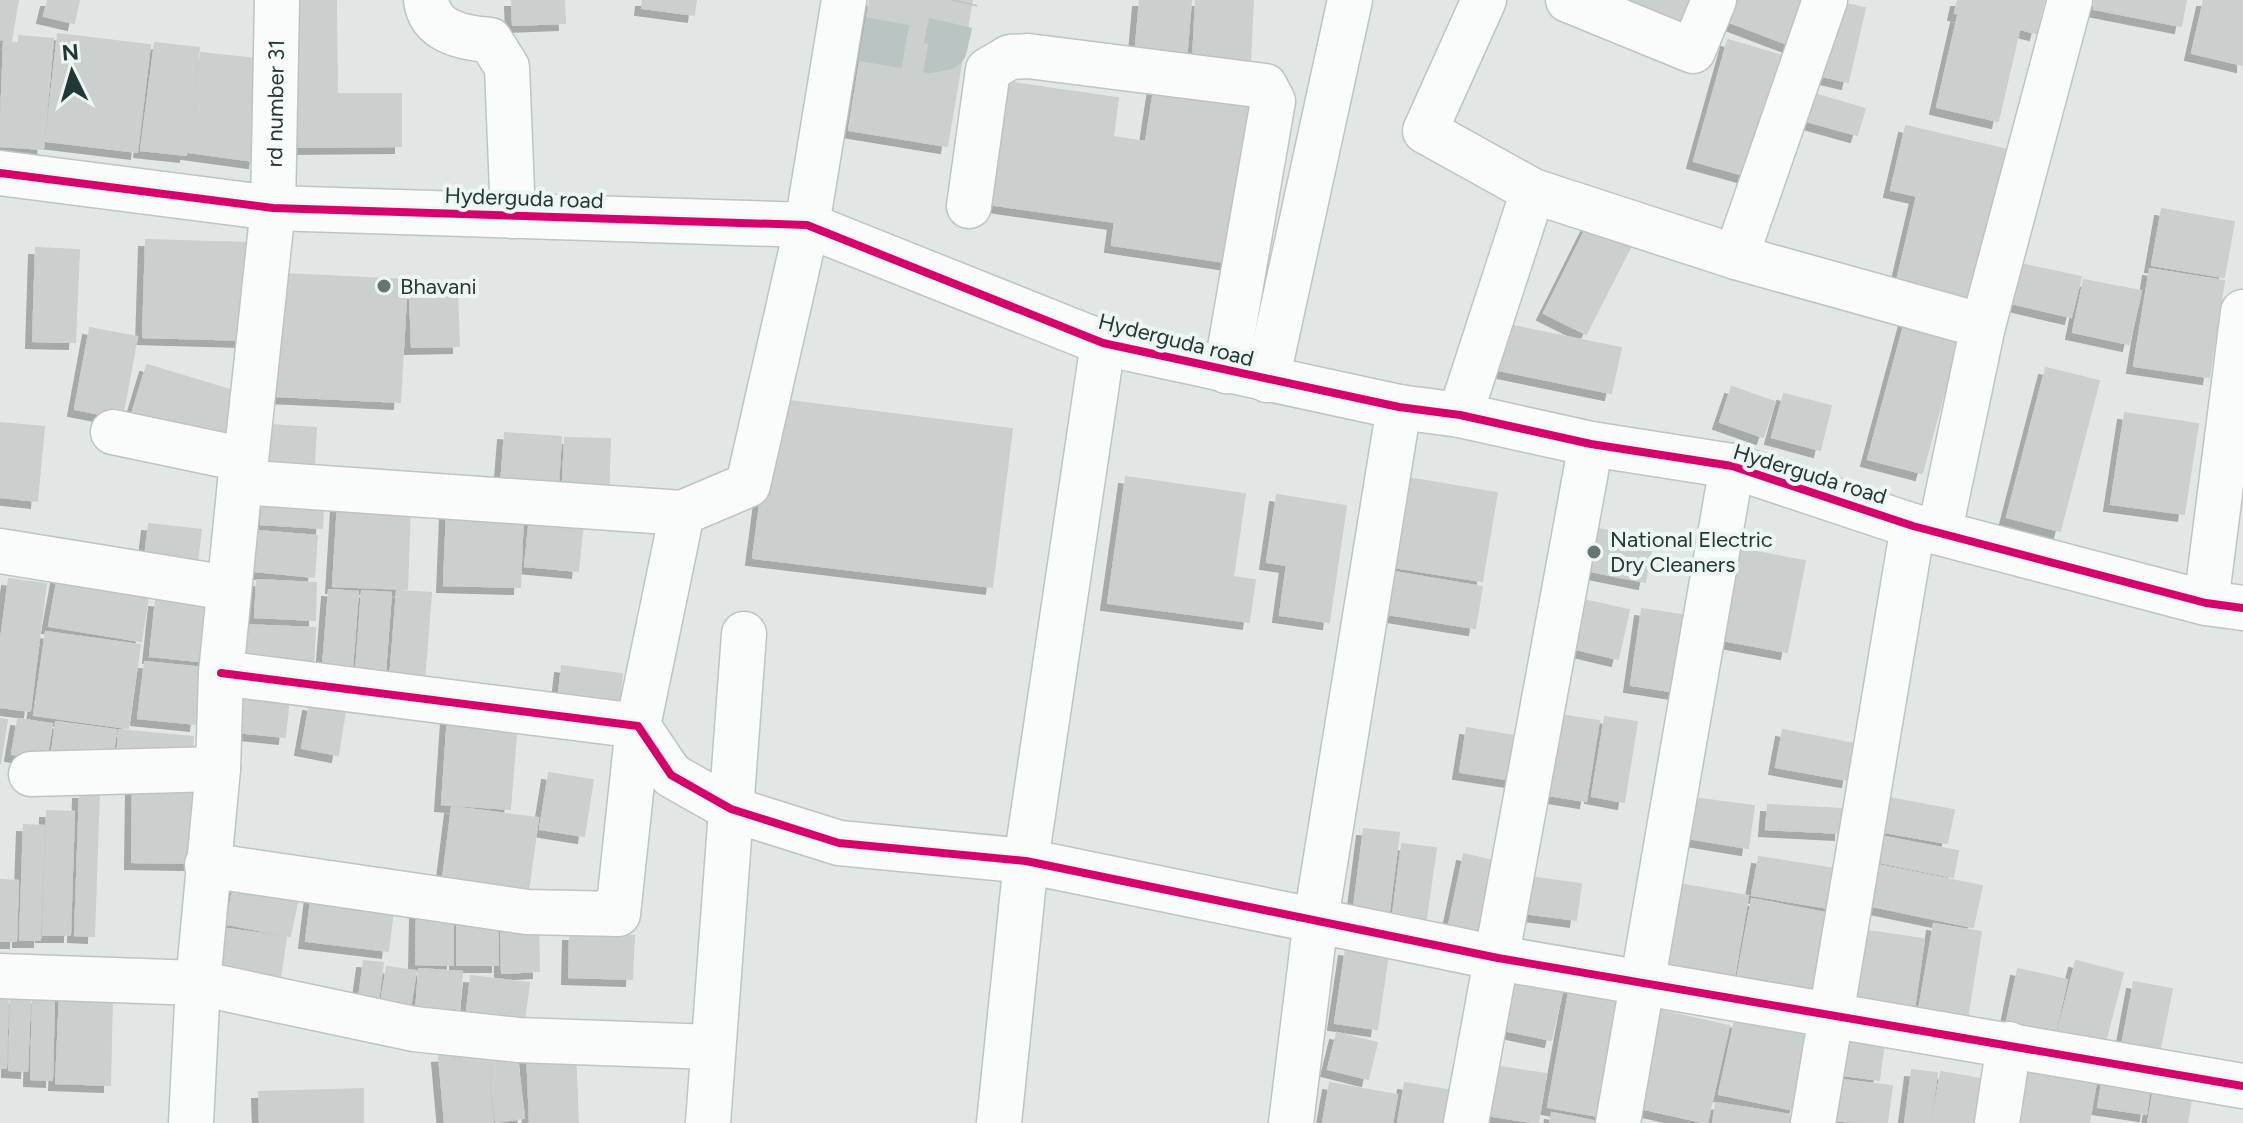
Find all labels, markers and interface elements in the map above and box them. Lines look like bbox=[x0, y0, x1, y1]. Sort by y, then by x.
north arrow bbox=[32, 32, 112, 112]
text: N bbox=[61, 38, 80, 67]
street label: rd number 31 bbox=[260, 39, 290, 168]
street label: Hyderguda road bbox=[444, 182, 604, 214]
place label: Bhavani bbox=[400, 273, 477, 300]
marker: Bhavani bbox=[375, 277, 393, 295]
street label: Hyderguda road bbox=[1095, 308, 1257, 372]
street label: Hyderguda road bbox=[1730, 438, 1890, 510]
place label: National Electric Dry Cleaners bbox=[1610, 526, 1773, 578]
marker: National Electric Dry Cleaners bbox=[1585, 543, 1603, 561]

